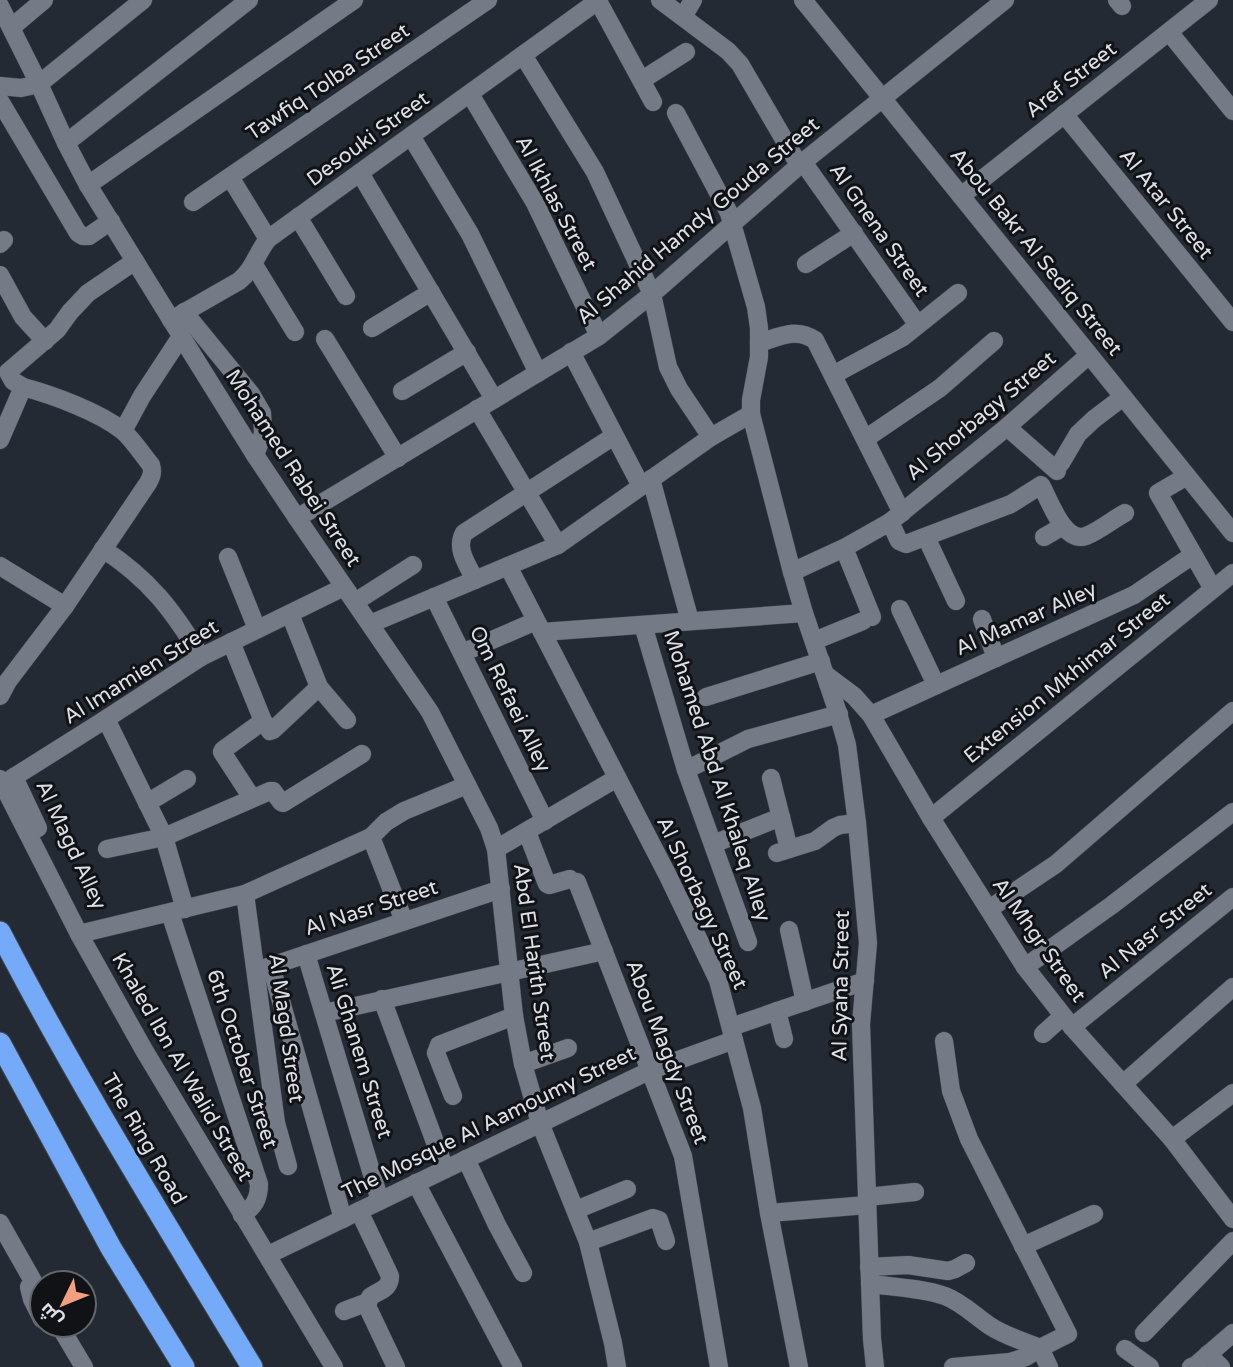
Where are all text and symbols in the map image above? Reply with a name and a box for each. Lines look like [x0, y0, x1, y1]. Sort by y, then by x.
street label: Tawfiq Tolba Street [242, 18, 414, 146]
street label: Aref Street [1020, 37, 1122, 123]
street label: Desouki Street [302, 86, 434, 192]
street label: Al Shahid Hamdy Gouda Street [572, 112, 824, 330]
street label: Al Ikhlas Street [510, 131, 602, 275]
street label: Abou Bakr Al Sediq Street [945, 143, 1127, 361]
street label: Al Atar Street [1114, 144, 1218, 264]
street label: Al Gnena Street [824, 159, 934, 301]
street label: Al Shorbagy Street [901, 346, 1061, 486]
street label: Mohamed Rabei Street [220, 365, 366, 571]
street label: Al Mamar Alley [952, 577, 1100, 661]
street label: Extension Mkhimar Street [959, 587, 1175, 769]
street label: Al Imamien Street [59, 614, 223, 730]
street label: Om Refaei Alley [464, 622, 556, 776]
street label: Mohamed Abd Al Khaleq Alley [658, 627, 776, 925]
street label: Al Magd Alley [30, 777, 112, 913]
street label: Al Shorbagy Street [651, 813, 753, 993]
street label: Abd El Harith Street [508, 862, 560, 1062]
street label: Al Mhgr Street [987, 873, 1091, 1007]
street label: Al Nasr Street [301, 875, 441, 941]
street label: Al Nasr Street [1093, 878, 1217, 984]
street label: Al Syana Street [827, 910, 855, 1062]
street label: Khaled Ibn Al Walid Street [106, 948, 258, 1186]
street label: Al Magd Street [263, 952, 309, 1104]
street label: Abou Magdy Street [620, 956, 714, 1148]
street label: Ali Ghanem Street [321, 961, 397, 1141]
street label: 6th October Street [201, 966, 283, 1152]
street label: The Mosque Al Aamoumy Street [338, 1041, 640, 1205]
street label: The Ring Road [96, 1069, 192, 1209]
north arrow [28, 1269, 98, 1339]
text: ش [35, 1298, 68, 1331]

